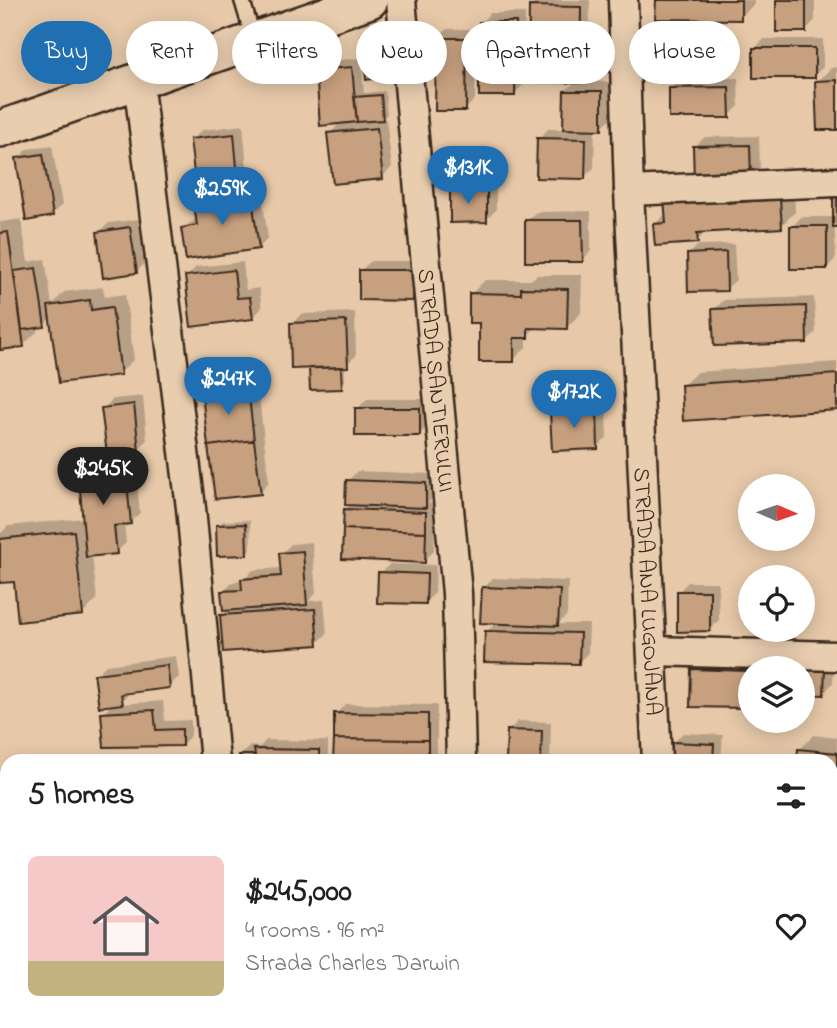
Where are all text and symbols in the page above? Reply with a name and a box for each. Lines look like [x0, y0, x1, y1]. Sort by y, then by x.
chip: Buy [21, 21, 112, 84]
chip: Rent [126, 21, 218, 84]
chip: Filters [232, 21, 342, 84]
chip: New [356, 21, 447, 84]
chip: Apartment [461, 21, 615, 84]
chip: House [629, 21, 740, 84]
pin: $131K [419, 146, 517, 206]
text: $131K [443, 152, 493, 185]
pin: $259K [173, 168, 271, 227]
text: $259K [194, 173, 250, 206]
street label: STRADA ȘANTIERULUI [407, 267, 461, 494]
pin: $247K [179, 358, 277, 417]
text: $247K [200, 363, 256, 396]
pin: $172K [525, 370, 623, 430]
text: $172K [547, 376, 601, 409]
pin: $245K [54, 448, 152, 507]
text: $245K [73, 453, 133, 486]
street label: STRADA ANA LUGOJANA [624, 467, 669, 716]
north arrow [738, 474, 816, 551]
map controls [738, 474, 815, 733]
button: locate [738, 565, 815, 642]
button: layers [738, 656, 815, 733]
text: 5 homes [28, 774, 135, 818]
icon: filters [772, 777, 810, 815]
text: $245,000 [245, 871, 352, 915]
icon: home [84, 884, 168, 968]
icon: heart [772, 907, 810, 945]
text: 4 rooms · 96 m² [245, 915, 385, 948]
text: Strada Charles Darwin [245, 948, 460, 981]

